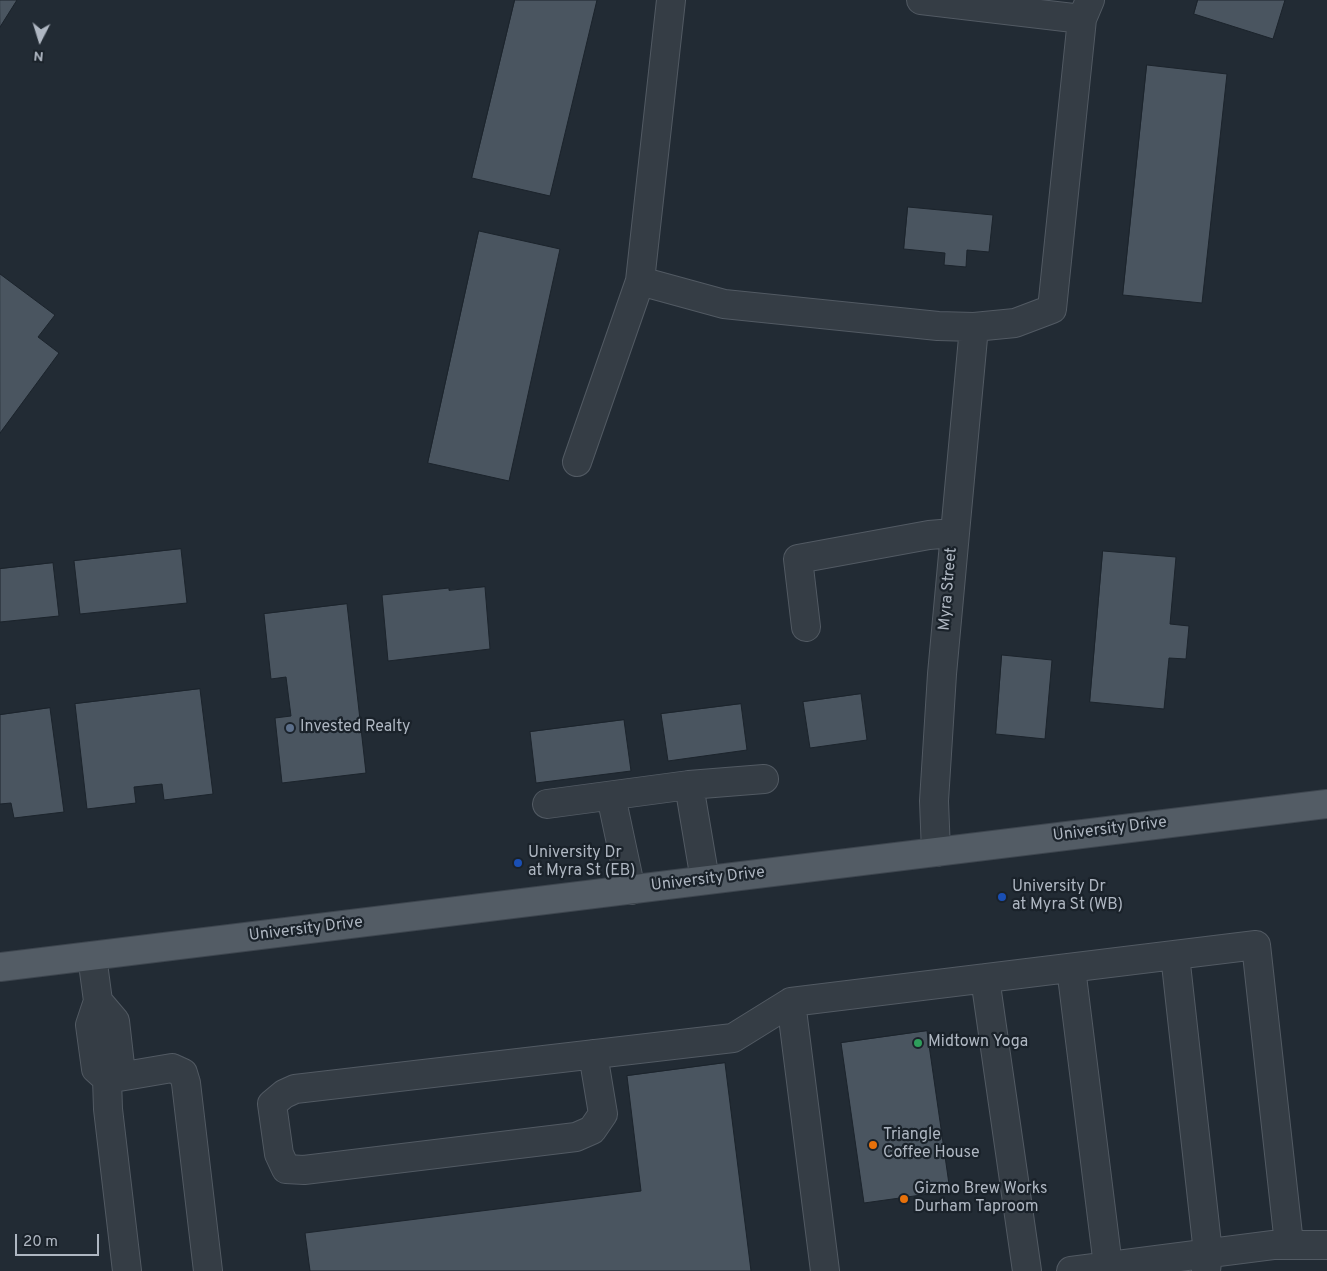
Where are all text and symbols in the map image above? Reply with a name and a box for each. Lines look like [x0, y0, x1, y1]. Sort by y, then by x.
north arrow [15, 15, 65, 65]
text: N [33, 47, 44, 64]
street label: Myra Street [936, 547, 962, 631]
place label: Invested Realty [300, 718, 411, 738]
marker: Invested Realty [284, 722, 296, 734]
street label: University Drive [1052, 813, 1168, 847]
place label: University Dr at Myra St (EB) [528, 844, 636, 882]
marker: University Dr at Myra St (EB) [512, 857, 524, 869]
street label: University Drive [650, 863, 766, 897]
place label: University Dr at Myra St (WB) [1012, 878, 1123, 916]
marker: University Dr at Myra St (WB) [996, 891, 1008, 903]
street label: University Drive [248, 913, 364, 947]
place label: Midtown Yoga [928, 1033, 1028, 1053]
marker: Midtown Yoga [912, 1037, 924, 1049]
place label: Triangle Coffee House [883, 1126, 980, 1164]
marker: Triangle Coffee House [867, 1139, 879, 1151]
place label: Gizmo Brew Works Durham Taproom [914, 1180, 1047, 1218]
marker: Gizmo Brew Works Durham Taproom [898, 1193, 910, 1205]
scale bar [18, 1224, 101, 1256]
text: 20 m [23, 1233, 58, 1252]

